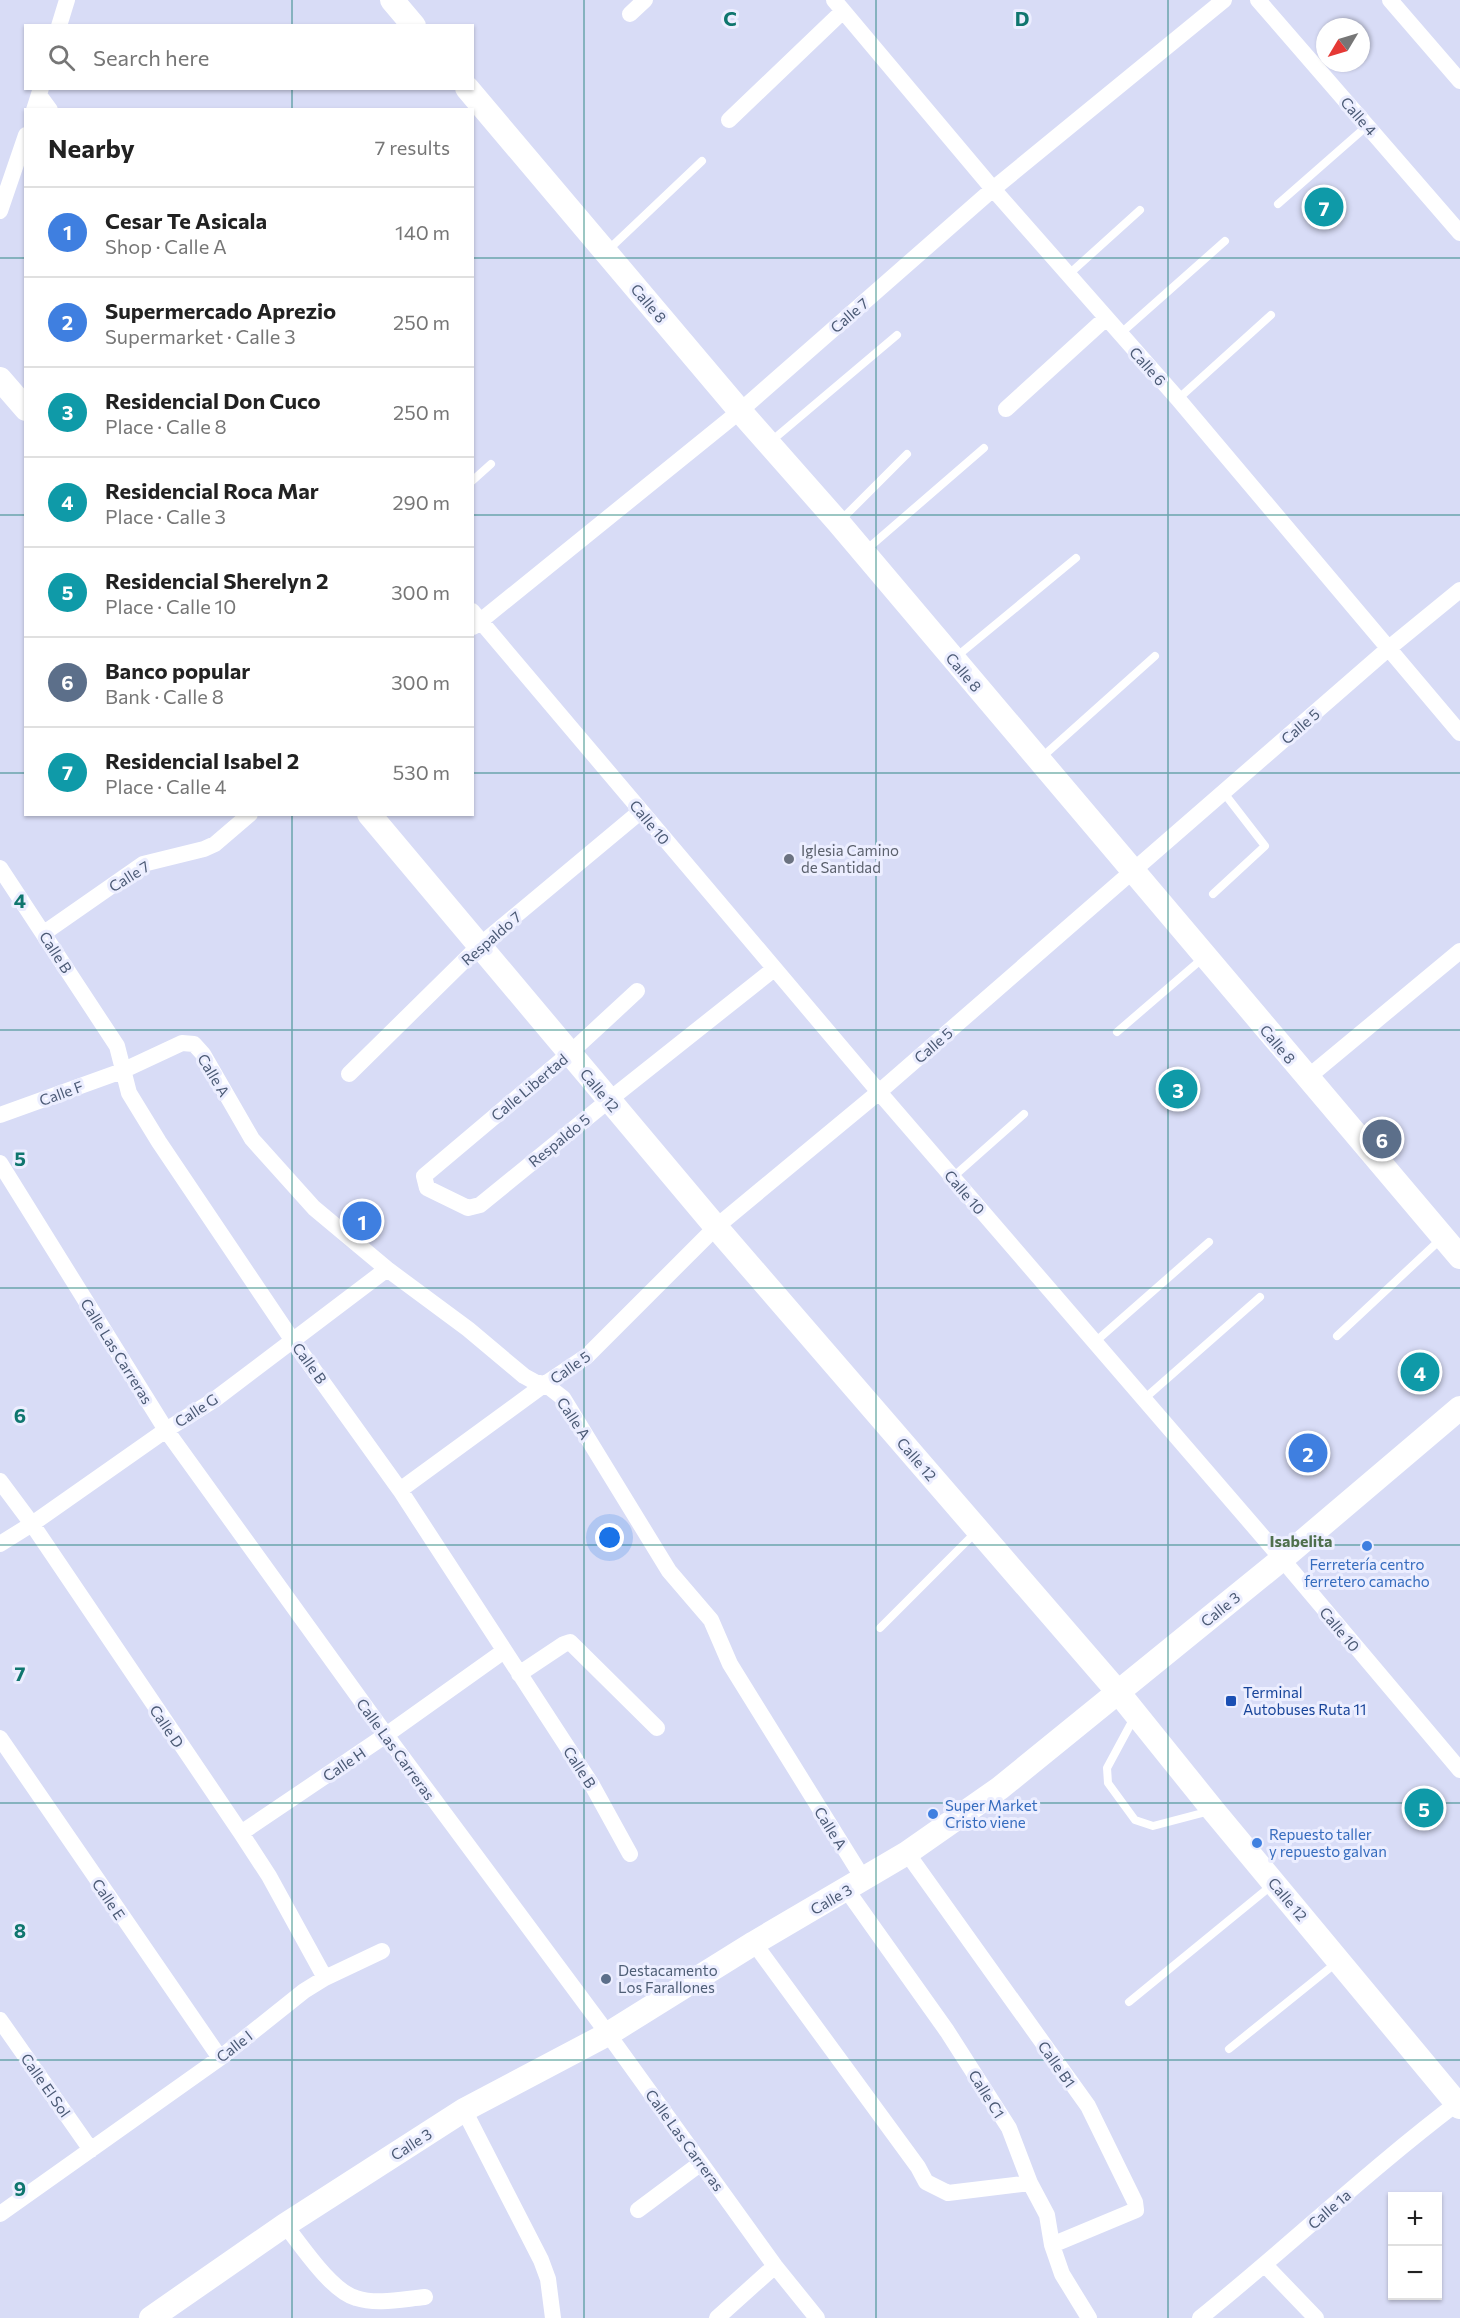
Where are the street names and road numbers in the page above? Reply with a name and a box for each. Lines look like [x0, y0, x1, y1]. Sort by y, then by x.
street label: Calle 4 [1337, 93, 1381, 139]
street label: Calle 8 [627, 280, 671, 326]
street label: Calle 7 [826, 294, 872, 336]
street label: Calle 6 [1126, 343, 1170, 389]
street label: Calle 8 [942, 649, 986, 695]
street label: Calle 5 [1277, 704, 1323, 748]
street label: Calle 10 [626, 796, 674, 848]
street label: Calle 7 [105, 857, 153, 895]
street label: Respaldo 7 [457, 907, 525, 969]
street label: Calle B [36, 928, 76, 977]
street label: Calle 8 [1256, 1021, 1300, 1067]
street label: Calle 5 [910, 1023, 956, 1067]
street label: Calle A [194, 1050, 234, 1100]
street label: Calle Libertad [487, 1050, 571, 1124]
street label: Calle 12 [577, 1065, 623, 1115]
street label: Calle F [37, 1077, 85, 1109]
street label: Respaldo 5 [525, 1110, 593, 1170]
street label: Calle 10 [941, 1166, 989, 1218]
street label: Calle Las Carreras [77, 1295, 157, 1407]
street label: Calle B [289, 1339, 331, 1387]
street label: Calle 5 [546, 1347, 594, 1387]
street label: Calle G [171, 1390, 221, 1430]
street label: Calle A [553, 1394, 595, 1442]
street label: Calle 12 [893, 1434, 941, 1484]
street label: Calle 3 [1197, 1588, 1243, 1630]
street label: Calle 10 [1316, 1603, 1364, 1655]
street label: Calle Las Carreras [353, 1695, 439, 1803]
street label: Calle D [146, 1701, 188, 1751]
street label: Calle H [319, 1743, 369, 1785]
street label: Calle B [560, 1743, 600, 1792]
street label: Calle A [811, 1803, 851, 1853]
street label: Calle 12 [1265, 1874, 1311, 1924]
street label: Calle E [89, 1875, 129, 1923]
street label: Calle 3 [807, 1880, 855, 1918]
street label: Calle I [212, 2026, 256, 2066]
street label: Calle B1 [1035, 2037, 1079, 2091]
street label: Calle El Sol [17, 2050, 75, 2120]
street label: Calle C1 [965, 2067, 1009, 2121]
street label: Calle Las Carreras [642, 2086, 728, 2194]
street label: Calle 3 [387, 2124, 435, 2164]
street label: Calle 1a [1304, 2186, 1354, 2232]

